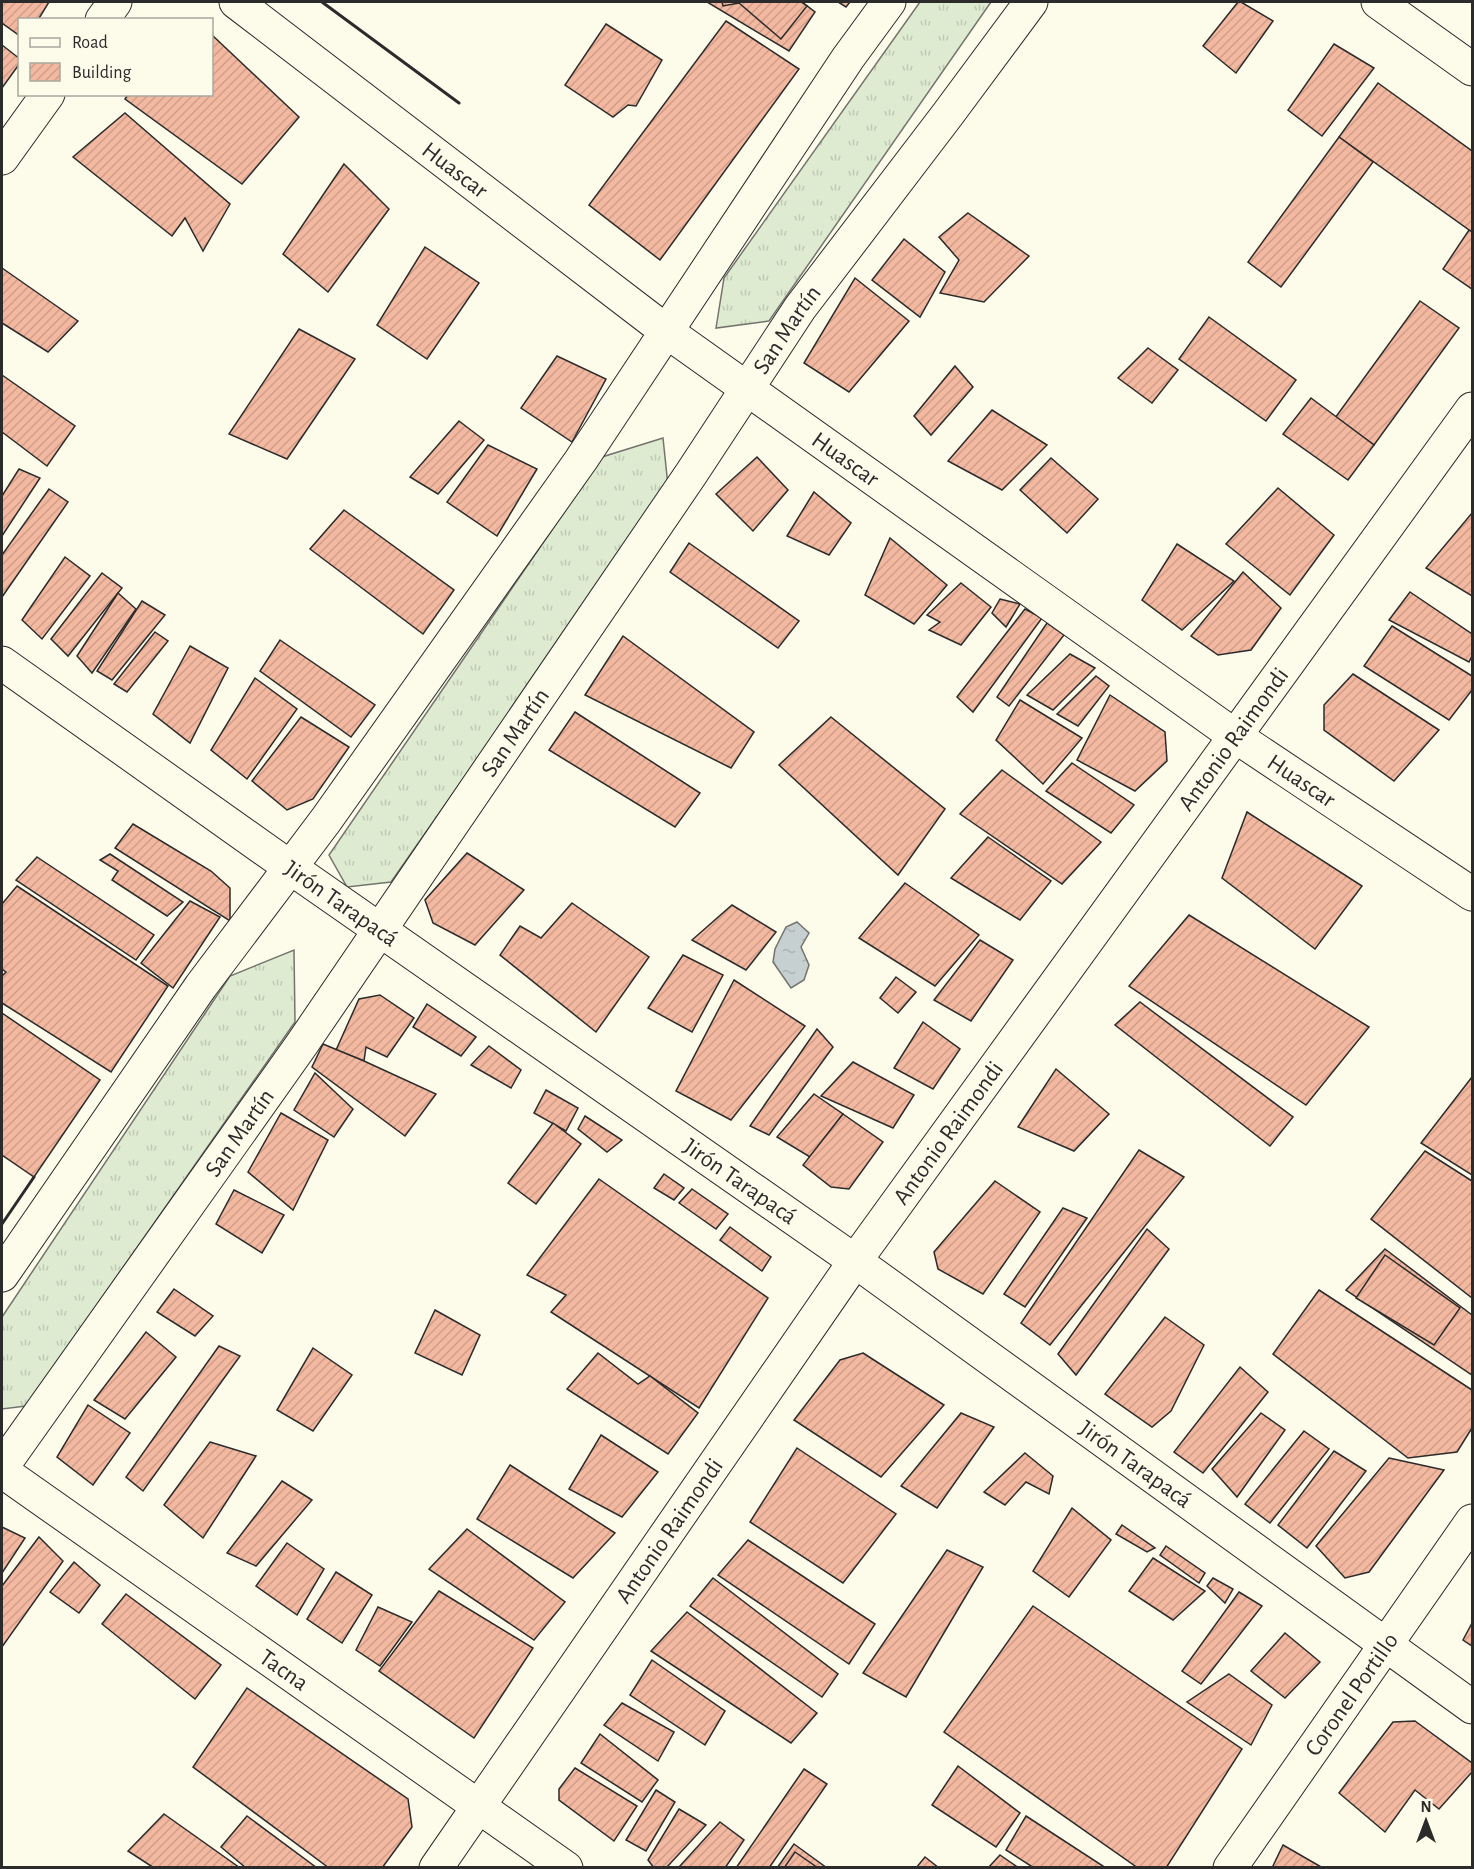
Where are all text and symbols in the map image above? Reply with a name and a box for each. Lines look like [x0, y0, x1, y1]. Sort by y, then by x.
legend [18, 18, 213, 96]
text: Road [72, 34, 108, 52]
text: Building [72, 64, 132, 82]
street label: Huascar [417, 138, 492, 203]
street label: San Martín [749, 281, 826, 379]
street label: Huascar [807, 428, 883, 492]
street label: Antonio Raimondi [1174, 664, 1293, 816]
street label: San Martín [477, 684, 554, 781]
street label: Huascar [1263, 750, 1340, 813]
street label: Jirón Tarapacá [280, 857, 402, 952]
street label: Antonio Raimondi [889, 1057, 1008, 1209]
street label: San Martín [201, 1085, 279, 1181]
street label: Jirón Tarapacá [679, 1134, 801, 1229]
street label: Jirón Tarapacá [1075, 1416, 1196, 1513]
street label: Antonio Raimondi [612, 1454, 728, 1608]
street label: Coronel Portillo [1301, 1629, 1403, 1761]
street label: Tacna [255, 1645, 312, 1696]
north arrow [1396, 1791, 1456, 1851]
text: N [1420, 1799, 1432, 1815]

